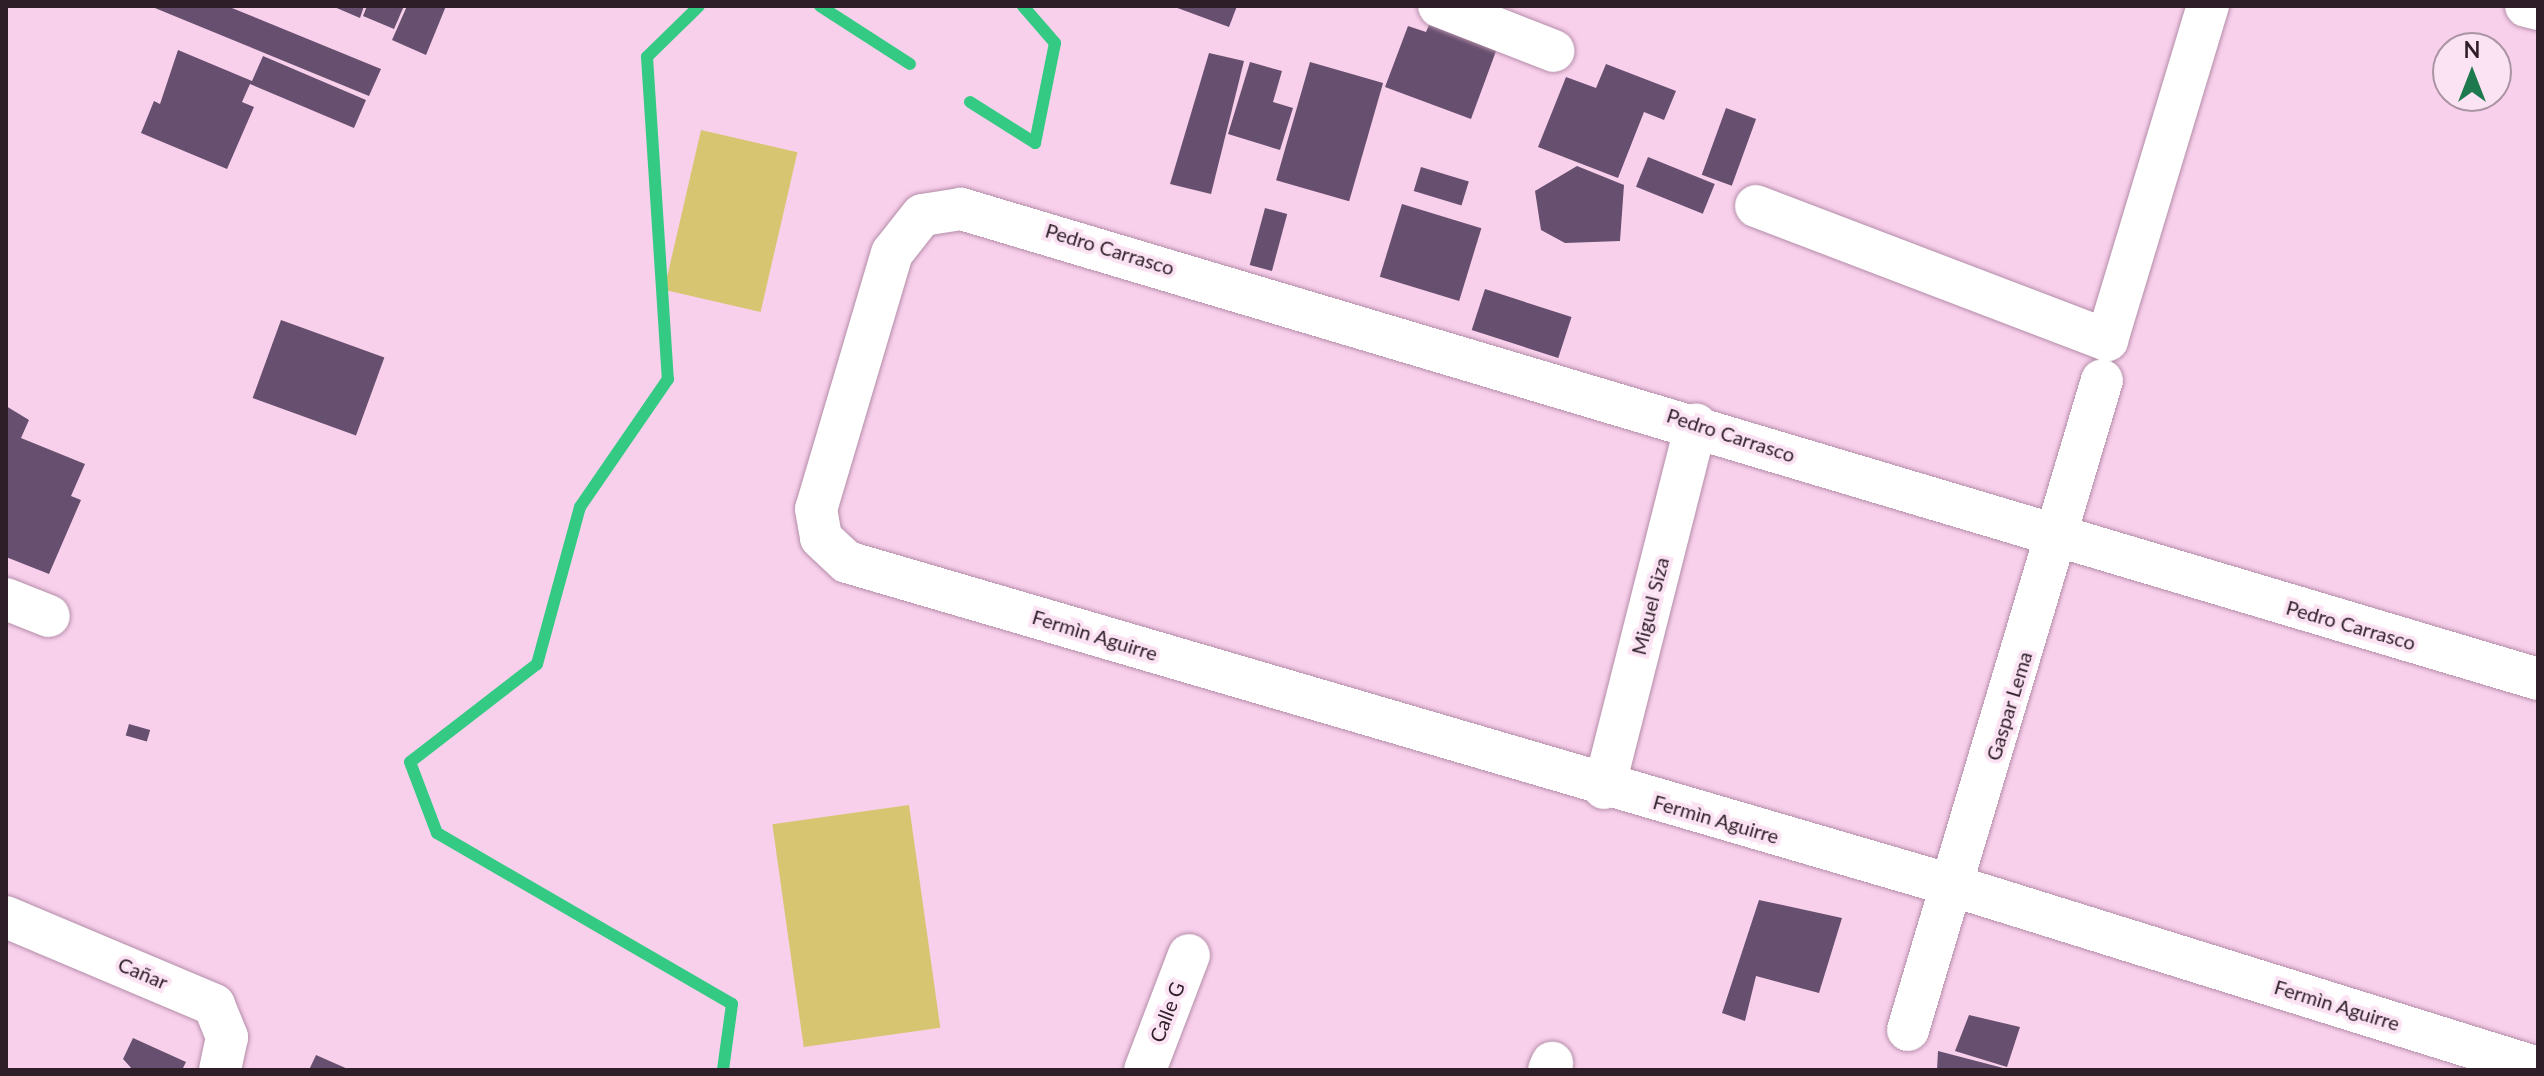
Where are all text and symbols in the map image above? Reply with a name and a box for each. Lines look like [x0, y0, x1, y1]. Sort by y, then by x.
north arrow [2432, 32, 2512, 112]
text: N [2464, 36, 2480, 63]
street label: Pedro Carrasco [1043, 218, 1177, 280]
street label: Pedro Carrasco [1664, 403, 1798, 467]
street label: Miguel Siza [1626, 555, 1674, 657]
street label: Pedro Carrasco [2283, 595, 2419, 655]
street label: Fermìn Aguirre [1029, 604, 1161, 666]
street label: Gaspar Lema [1981, 648, 2037, 764]
street label: Fermìn Aguirre [1650, 789, 1782, 849]
street label: Cañar [115, 952, 171, 994]
street label: Fermìn Aguirre [2271, 974, 2403, 1036]
street label: Calle G [1145, 978, 1189, 1046]

